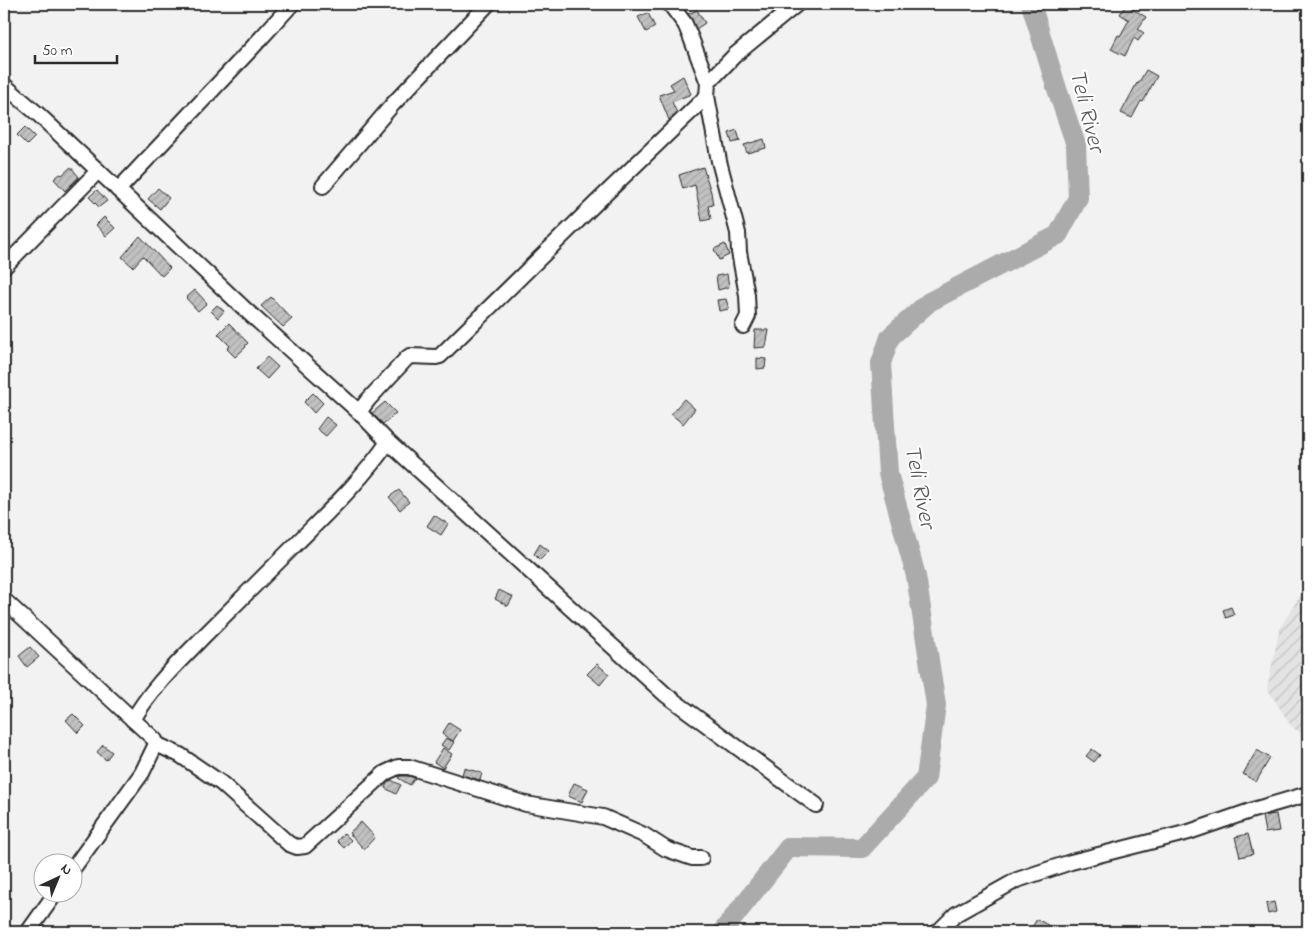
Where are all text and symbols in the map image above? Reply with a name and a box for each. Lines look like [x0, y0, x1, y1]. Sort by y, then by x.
scale bar [35, 32, 118, 64]
text: 50 m [42, 40, 73, 62]
water label: Teli River [1058, 65, 1113, 158]
water label: Teli River [893, 442, 944, 534]
north arrow [32, 854, 82, 904]
text: N [55, 859, 77, 881]

